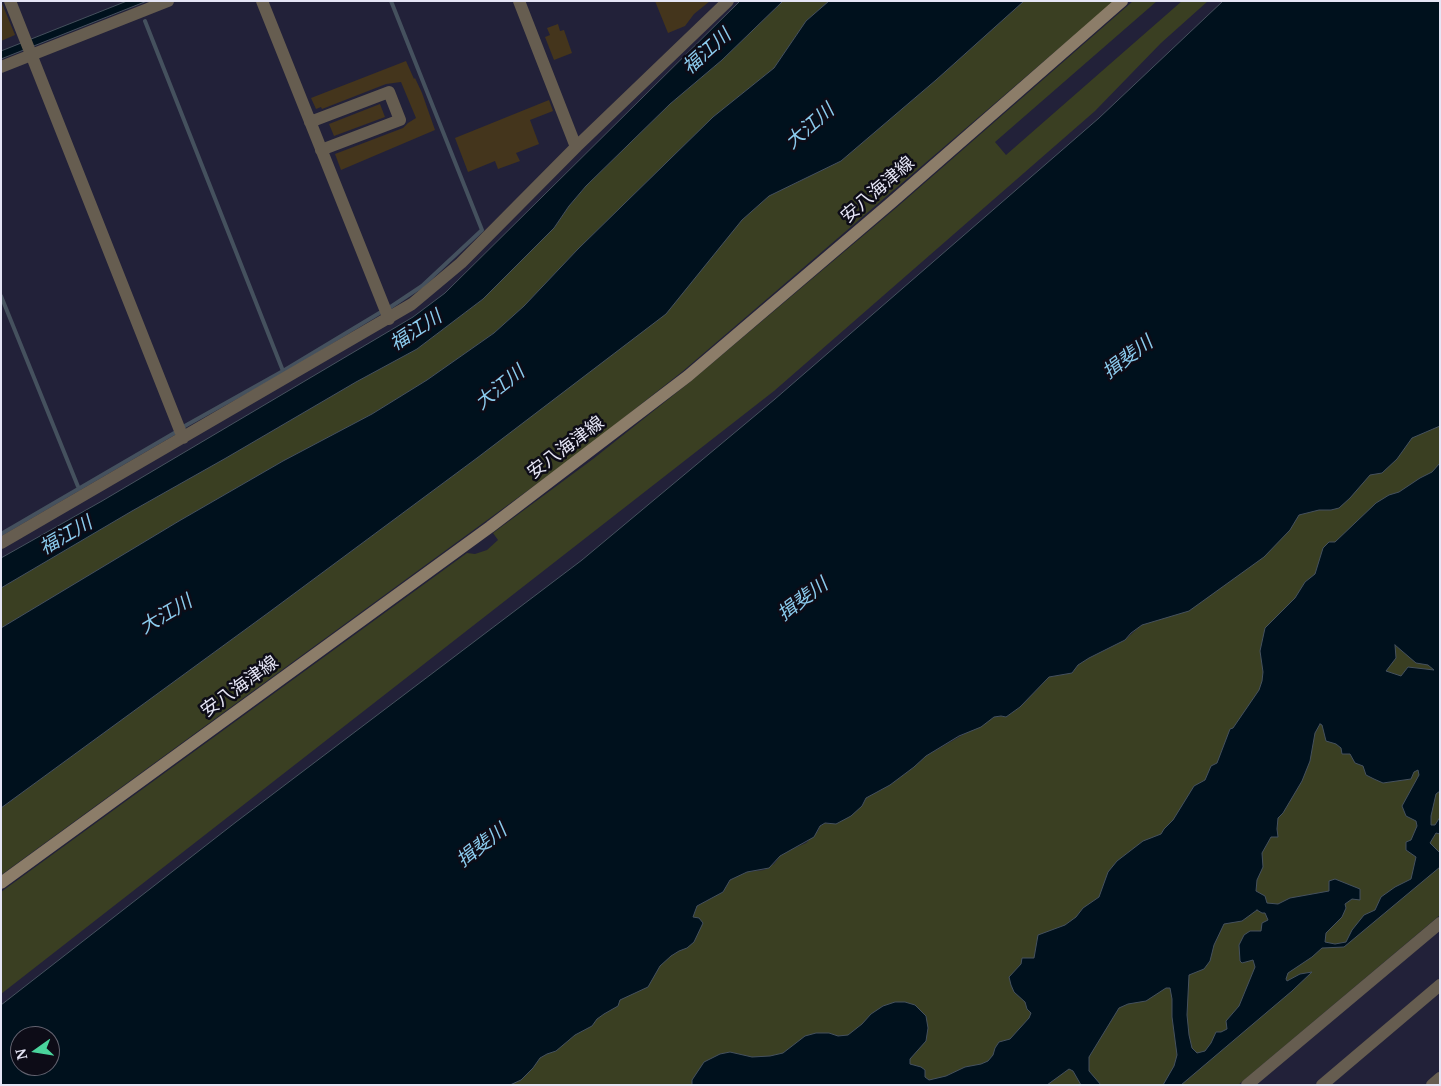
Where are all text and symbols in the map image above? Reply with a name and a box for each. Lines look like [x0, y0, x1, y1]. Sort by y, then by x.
water label: 福江川 [678, 24, 736, 80]
water label: 大江川 [781, 100, 839, 154]
street label: 安八海津線 [837, 152, 919, 228]
water label: 福江川 [386, 306, 446, 356]
water label: 揖斐川 [1098, 332, 1158, 384]
water label: 大江川 [471, 361, 529, 415]
street label: 安八海津線 [524, 412, 608, 484]
water label: 福江川 [36, 512, 96, 560]
water label: 揖斐川 [773, 574, 833, 626]
water label: 大江川 [136, 591, 196, 639]
street label: 安八海津線 [197, 652, 283, 722]
water label: 揖斐川 [453, 819, 511, 873]
north arrow [10, 1026, 60, 1076]
text: N [10, 1047, 31, 1062]

